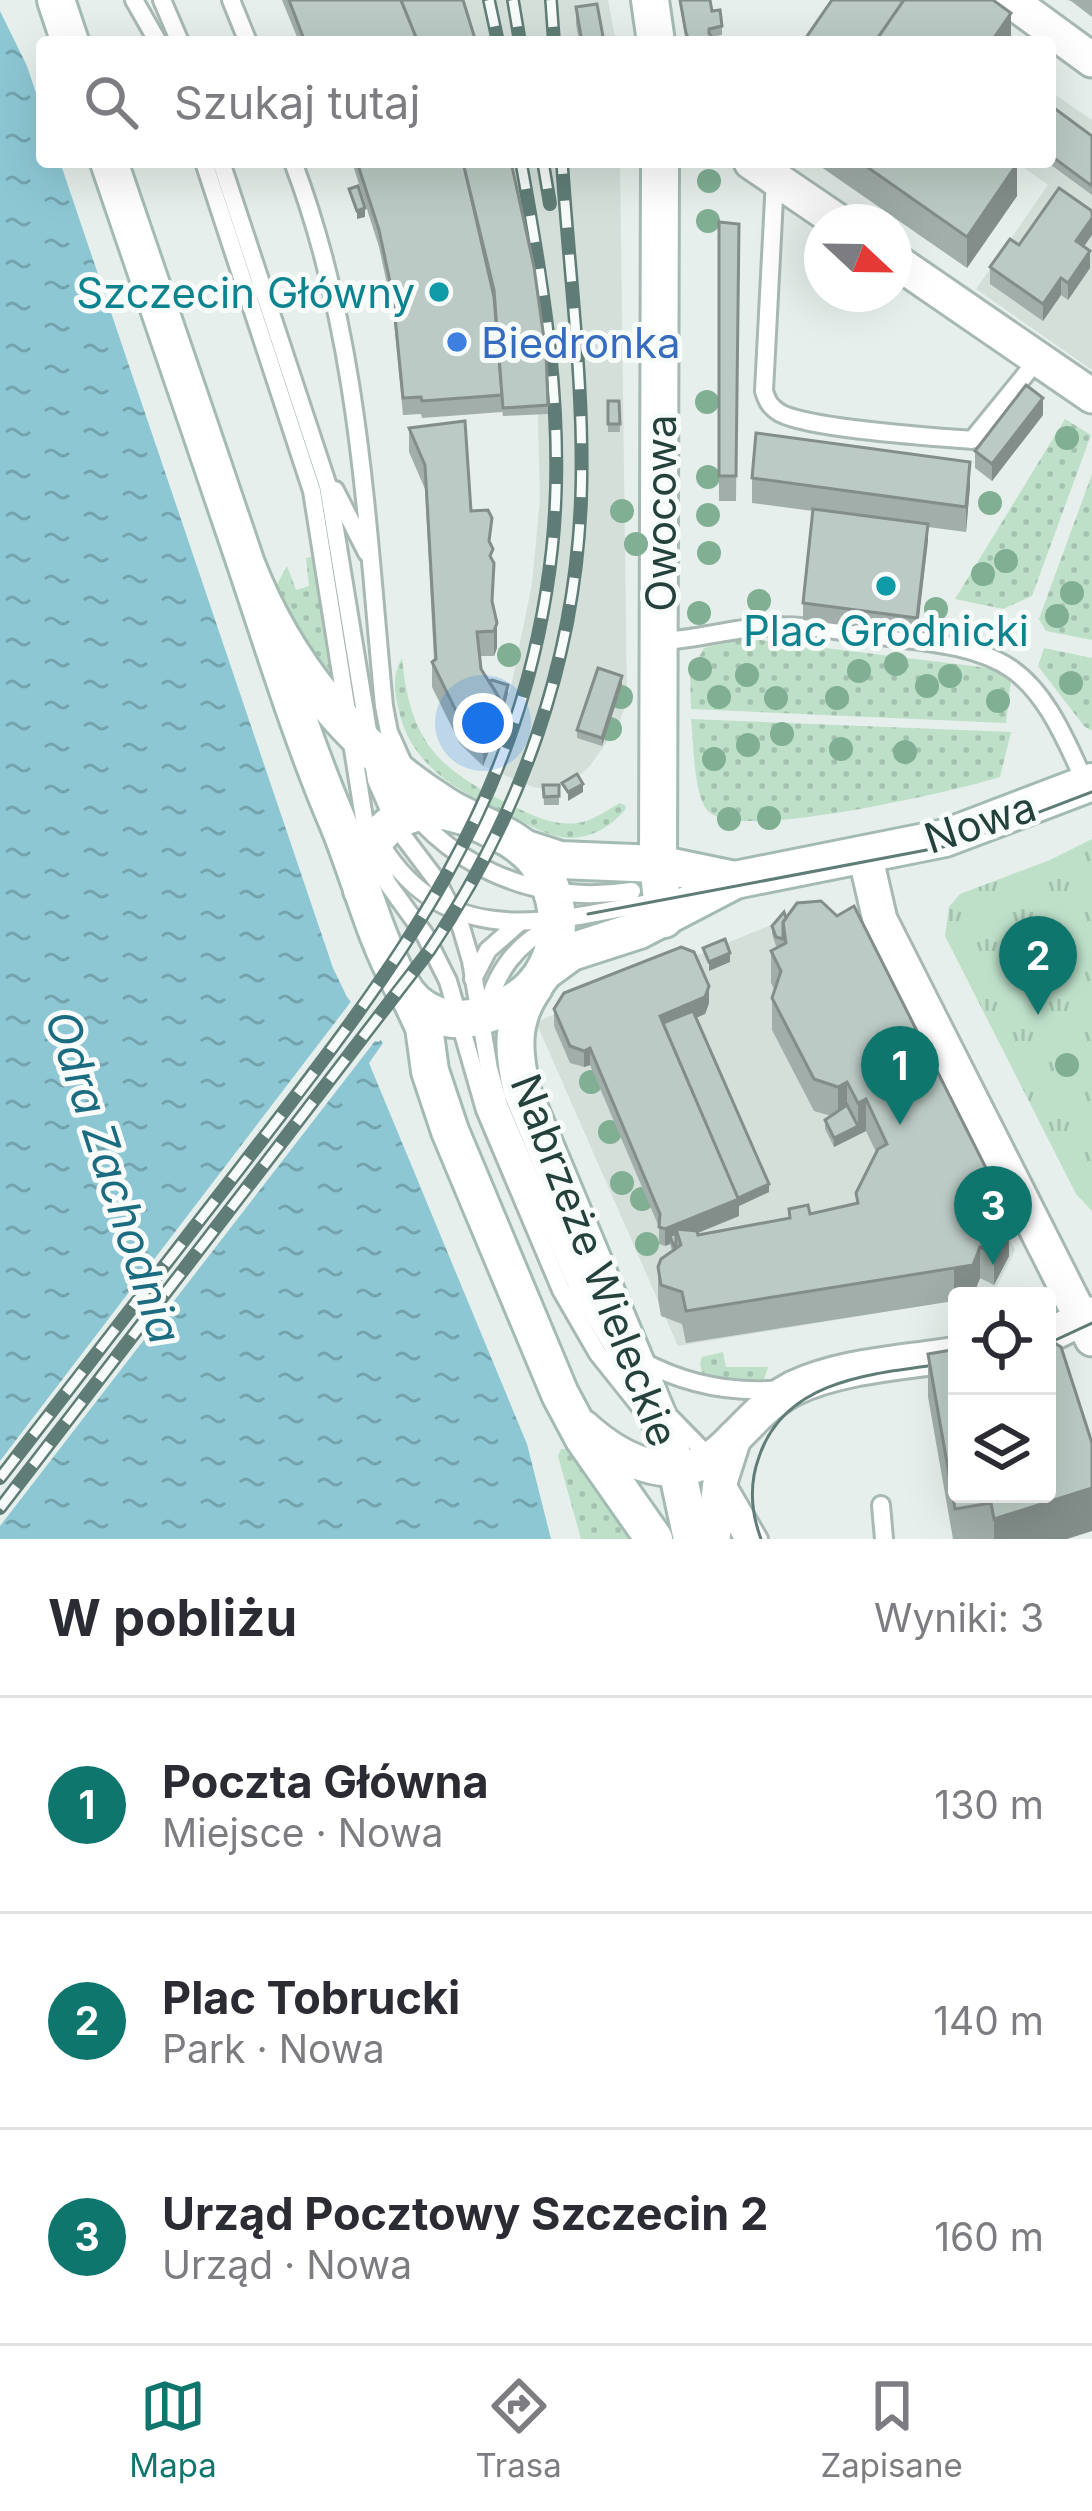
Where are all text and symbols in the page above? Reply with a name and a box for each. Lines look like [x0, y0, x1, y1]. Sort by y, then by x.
search box [36, 36, 1056, 168]
icon: search [78, 69, 144, 135]
text: Szukaj tutaj [174, 75, 420, 130]
north arrow [804, 204, 912, 312]
place label: Szczecin Główny [76, 267, 415, 318]
marker: Szczecin Główny [426, 279, 452, 305]
place label: Biedronka [481, 317, 681, 368]
marker: Biedronka [444, 329, 470, 355]
street label: Owocowa [635, 414, 686, 612]
marker: Plac Grodnicki [873, 573, 899, 599]
place label: Plac Grodnicki [743, 605, 1029, 656]
your location [453, 693, 513, 753]
street label: Nowa [918, 780, 1042, 864]
pin: 2 [999, 916, 1077, 1015]
water label: Odra Zachodnia [34, 1004, 194, 1350]
pin: 1 [861, 1026, 939, 1125]
street label: Nabrzeże Wieleckie [501, 1067, 689, 1453]
pin: 3 [954, 1166, 1032, 1265]
map controls [948, 1287, 1056, 1503]
button: locate [948, 1287, 1056, 1395]
button: layers [948, 1395, 1056, 1503]
text: W pobliżu [48, 1587, 297, 1648]
text: Wyniki: 3 [874, 1594, 1044, 1641]
text: Poczta Główna [162, 1754, 489, 1809]
text: 1 [79, 1781, 95, 1828]
text: 130 m [934, 1781, 1044, 1828]
text: Miejsce · Nowa [162, 1809, 444, 1856]
text: Plac Tobrucki [162, 1970, 460, 2025]
text: 2 [75, 1997, 99, 2044]
text: 140 m [933, 1997, 1044, 2044]
text: Park · Nowa [162, 2025, 385, 2072]
text: Urząd Pocztowy Szczecin 2 [162, 2186, 768, 2241]
text: 3 [74, 2213, 100, 2260]
text: 160 m [934, 2213, 1044, 2260]
text: Urząd · Nowa [162, 2241, 412, 2288]
tab: Mapa [129, 2373, 217, 2485]
tab: Trasa [475, 2373, 562, 2485]
tab: Zapisane [820, 2373, 963, 2485]

